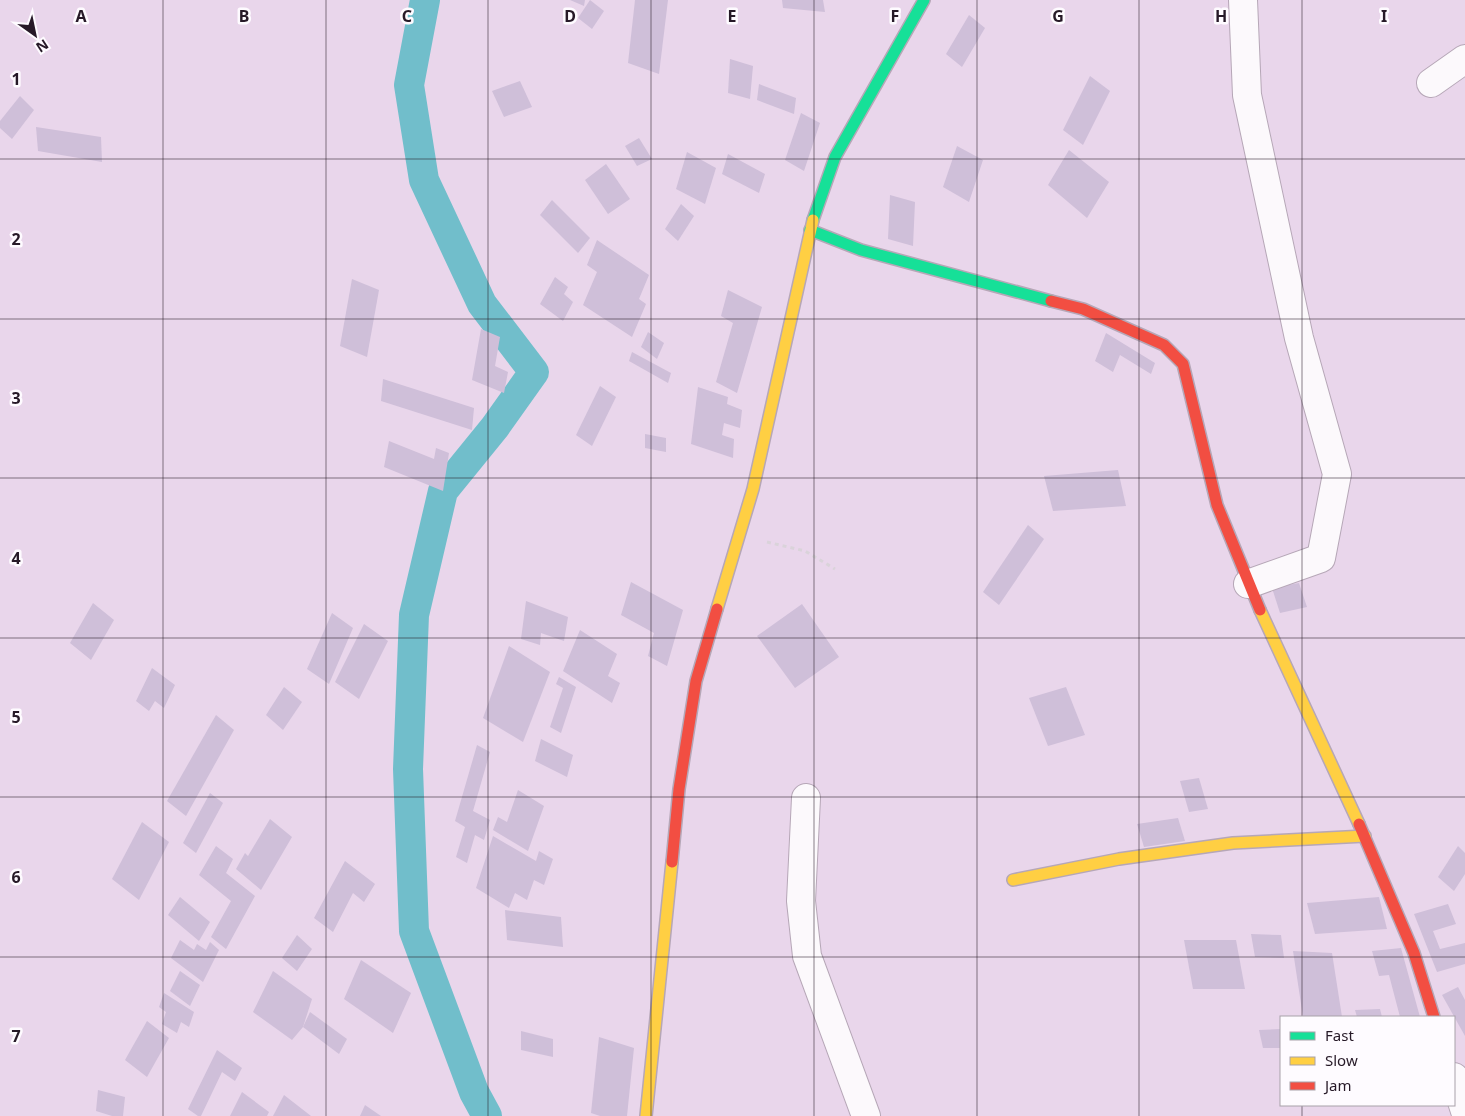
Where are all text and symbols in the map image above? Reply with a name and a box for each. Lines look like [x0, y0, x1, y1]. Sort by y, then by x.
text: A [75, 5, 87, 27]
text: B [239, 5, 249, 27]
text: C [402, 5, 412, 27]
text: D [564, 5, 576, 27]
text: E [728, 5, 737, 27]
text: F [891, 5, 899, 27]
text: G [1052, 5, 1064, 27]
text: H [1215, 5, 1227, 27]
text: I [1381, 5, 1387, 27]
north arrow [10, 10, 60, 60]
text: N [32, 35, 52, 57]
text: 1 [11, 68, 21, 90]
text: 2 [11, 228, 21, 250]
text: 3 [11, 387, 21, 409]
text: 4 [11, 547, 21, 569]
text: 5 [11, 706, 21, 728]
text: 6 [11, 866, 21, 888]
legend [1280, 1016, 1455, 1106]
text: 7 [11, 1025, 21, 1047]
text: Fast [1325, 1025, 1354, 1045]
text: Slow [1325, 1050, 1358, 1070]
text: Jam [1323, 1075, 1352, 1095]

